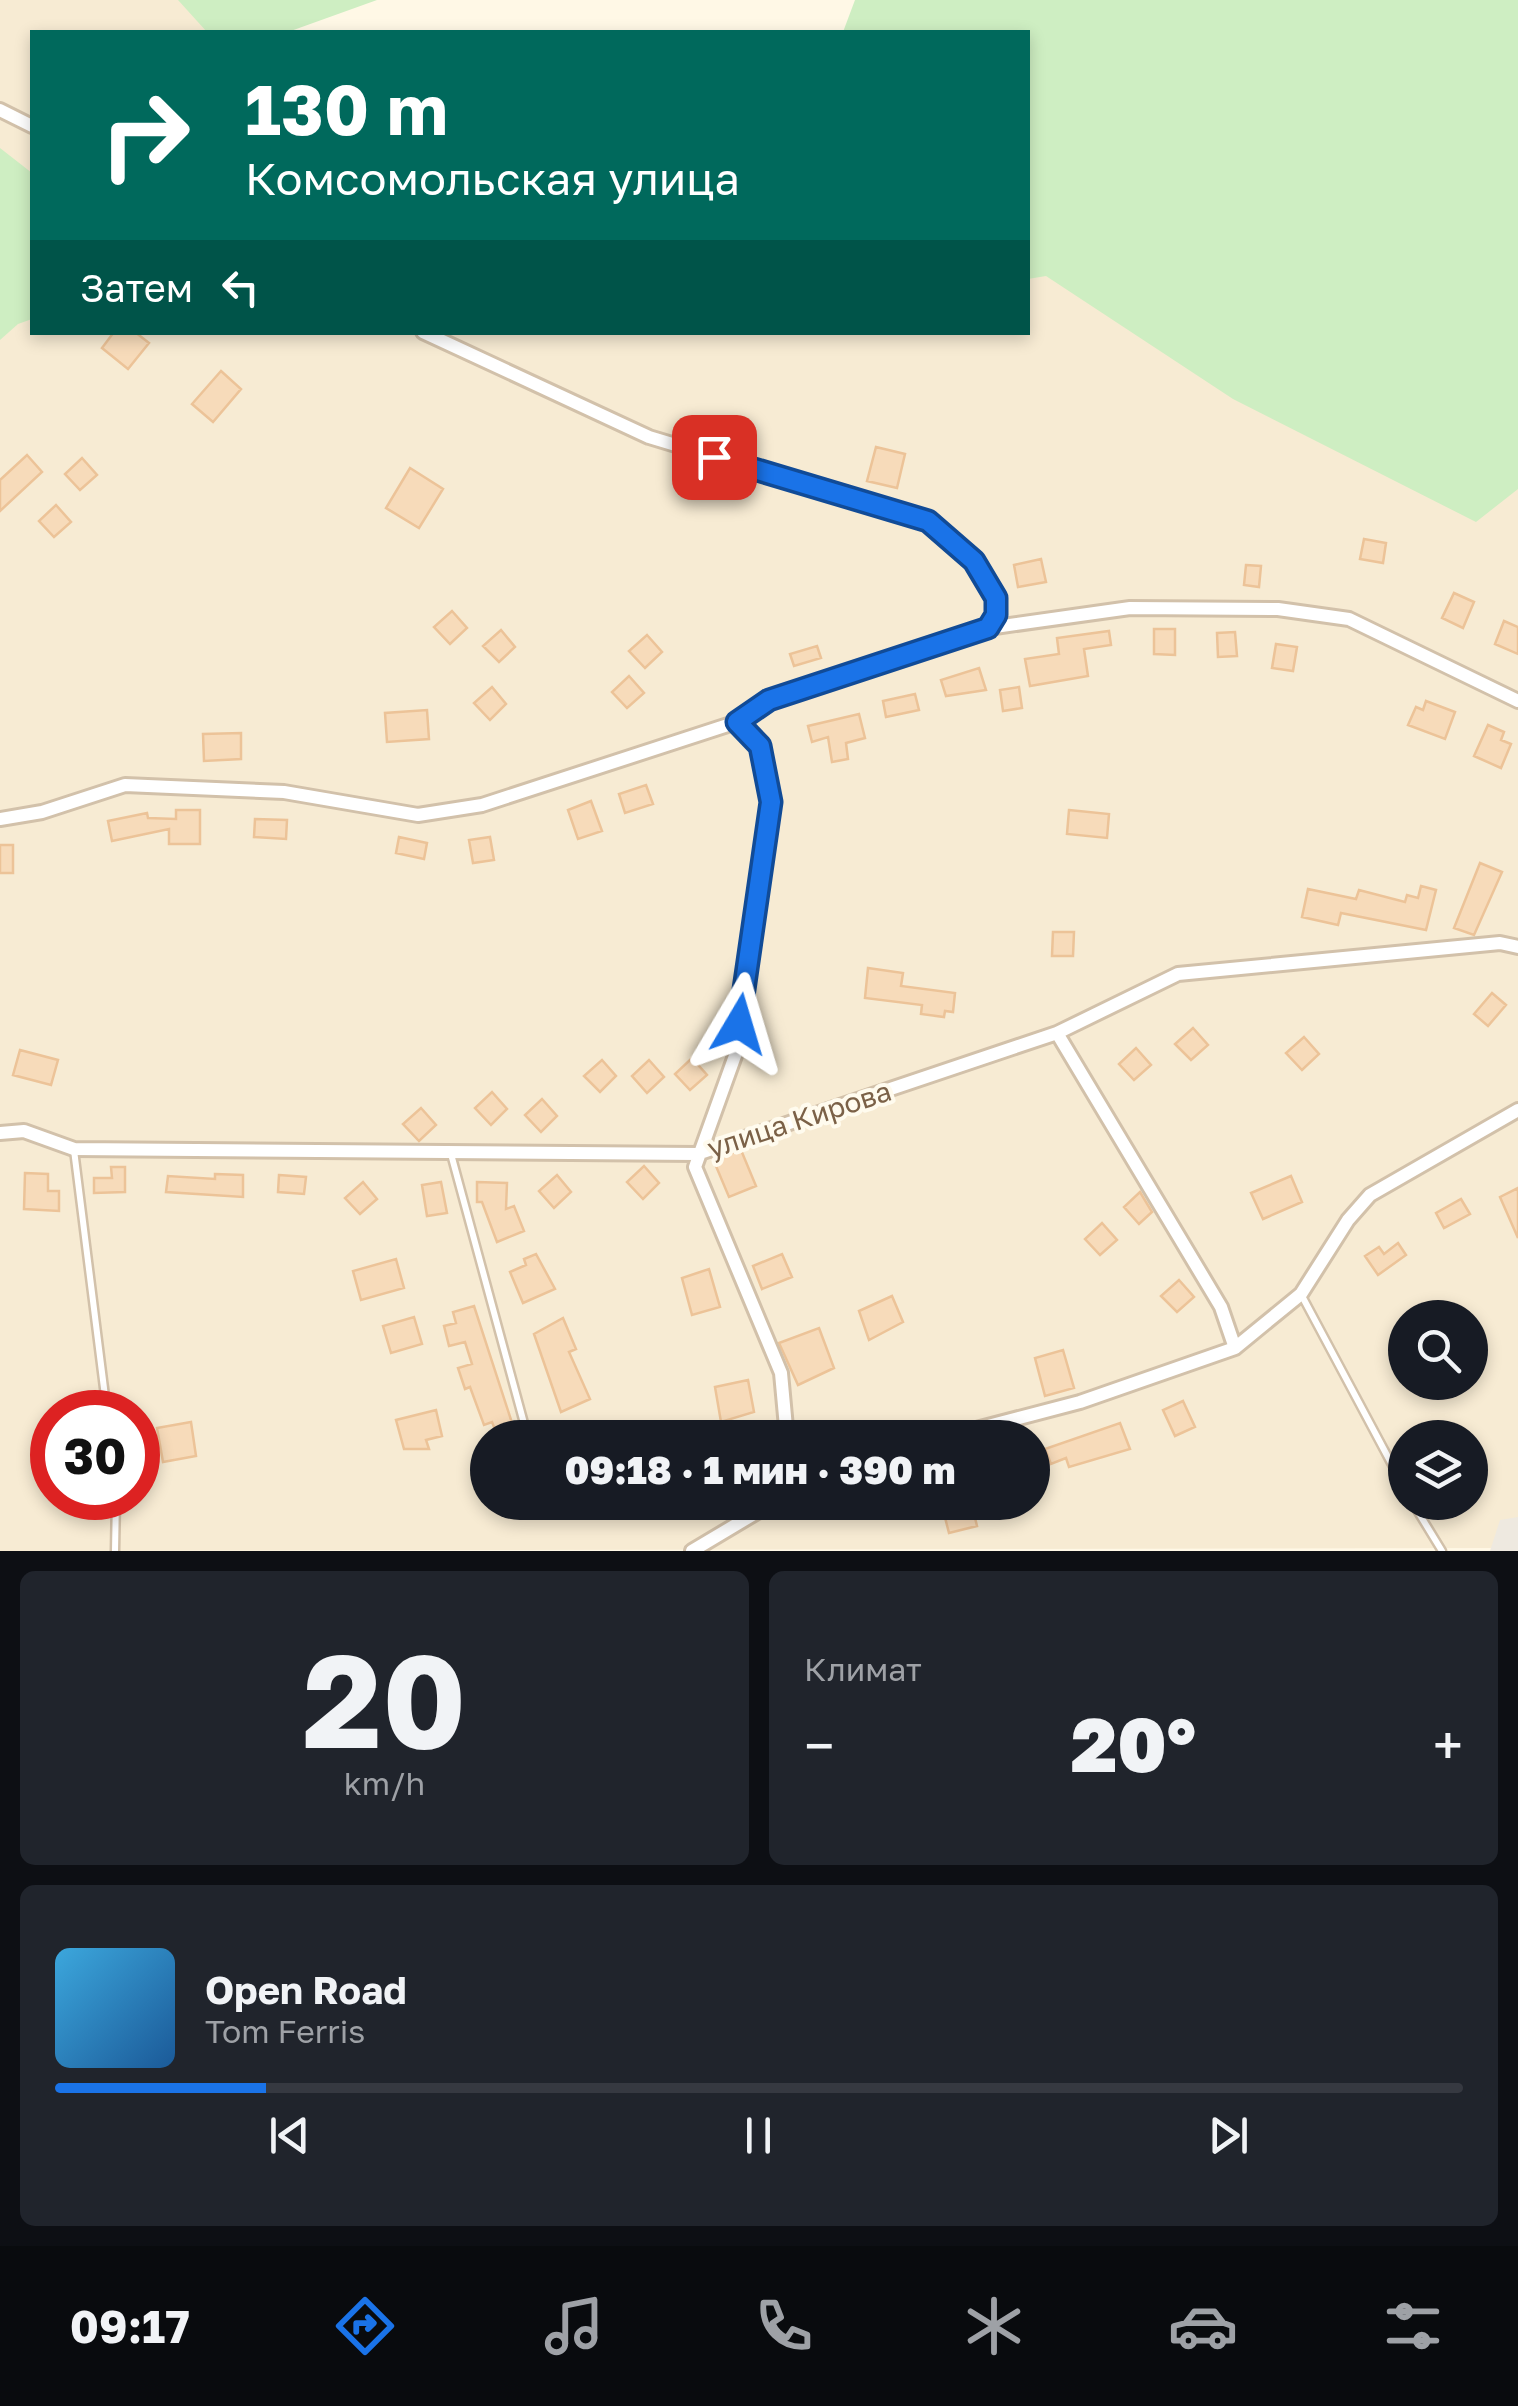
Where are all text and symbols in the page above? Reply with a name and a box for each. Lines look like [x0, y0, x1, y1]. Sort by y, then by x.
text: 130 m [245, 66, 448, 150]
icon: right [80, 70, 210, 200]
text: Комсомольская улица [245, 151, 740, 205]
icon: left [213, 260, 268, 315]
text: Затем [80, 265, 193, 310]
pin [672, 415, 757, 500]
icon: arrive [687, 430, 742, 485]
position arrow [687, 972, 791, 1076]
street label: улица Кирова [703, 1074, 895, 1164]
map controls [1388, 1300, 1488, 1520]
button: search [1388, 1300, 1488, 1400]
speed limit sign: 30 [30, 1390, 160, 1520]
button: layers [1388, 1420, 1488, 1520]
text: 09:18 · 1 мин · 390 m [564, 1447, 956, 1492]
text: 20 [303, 1621, 466, 1777]
text: Климат [804, 1650, 922, 1688]
text: 20° [1071, 1698, 1196, 1789]
text: − [804, 1712, 834, 1778]
text: + [1433, 1712, 1463, 1778]
text: km/h [344, 1764, 425, 1802]
text: Open Road [205, 1967, 407, 2012]
text: Tom Ferris [205, 2012, 365, 2050]
icon: previous [262, 2108, 317, 2163]
icon: pause [731, 2108, 786, 2163]
icon: next [1201, 2108, 1256, 2163]
icon: directions [330, 2291, 400, 2361]
icon: music [539, 2291, 609, 2361]
icon: phone [749, 2291, 819, 2361]
icon: climate [959, 2291, 1029, 2361]
icon: car [1168, 2291, 1238, 2361]
icon: filters [1378, 2291, 1448, 2361]
text: 09:17 [70, 2299, 190, 2353]

